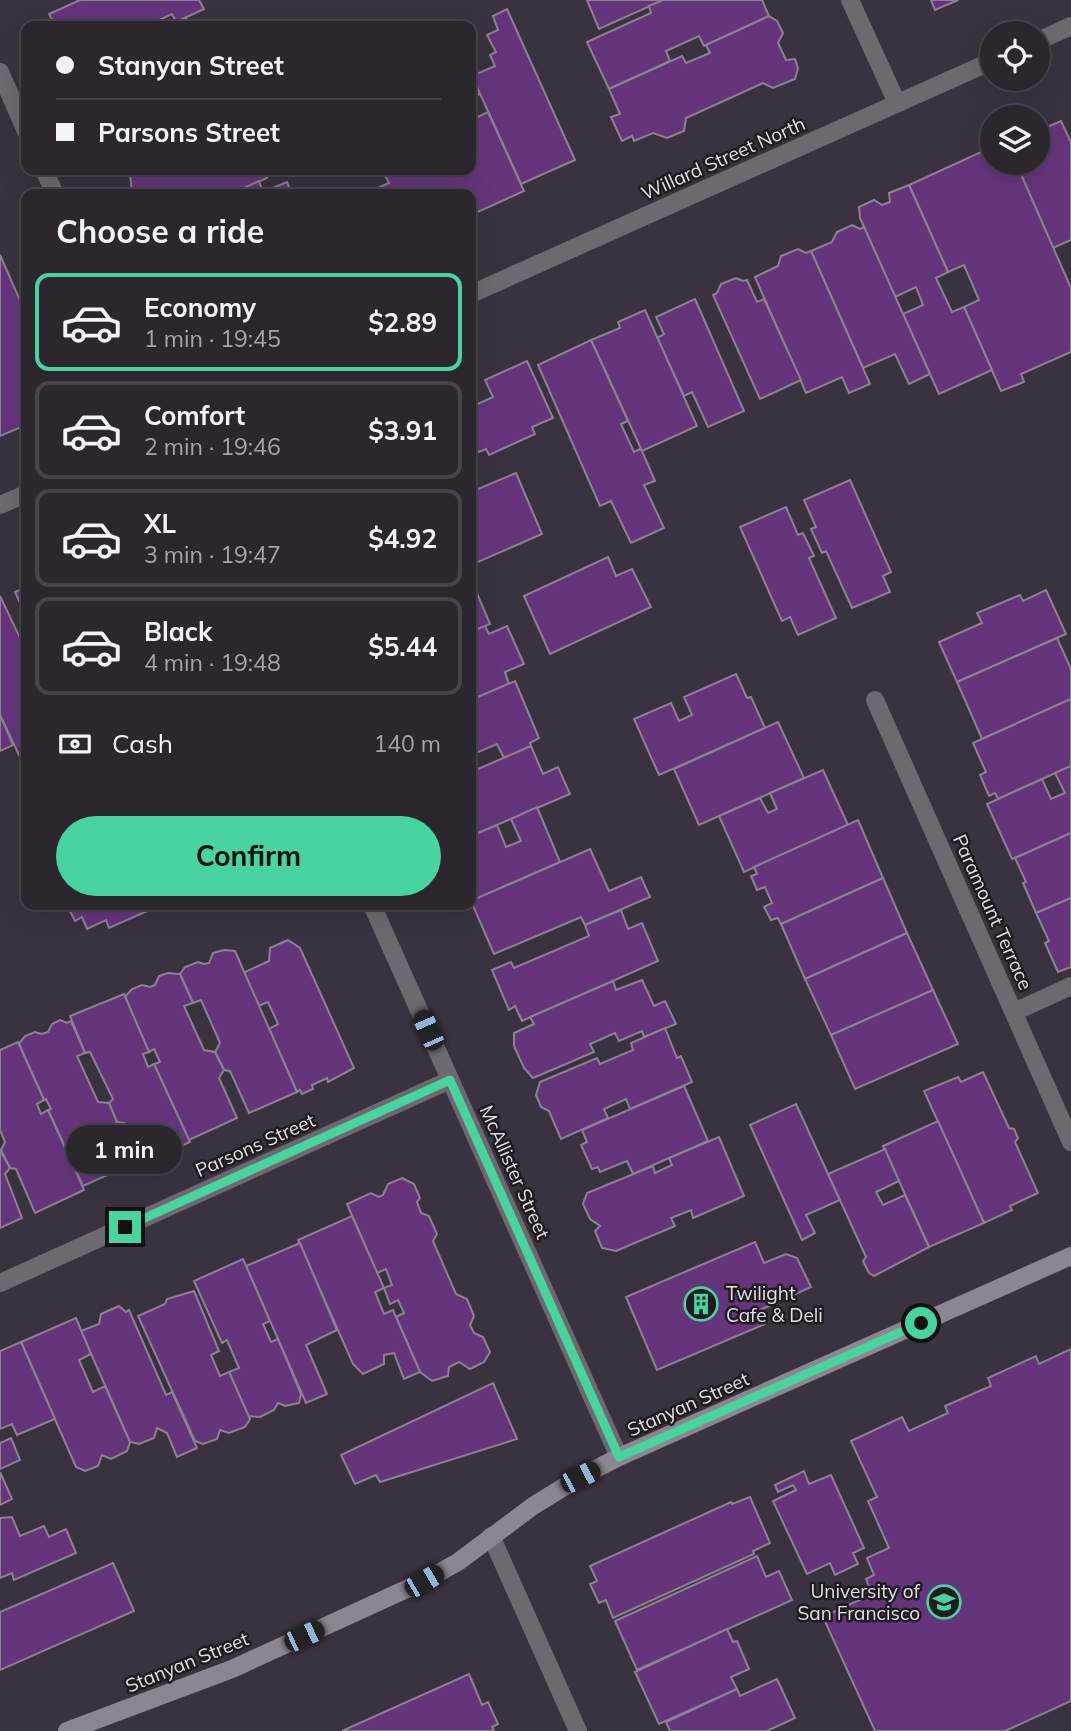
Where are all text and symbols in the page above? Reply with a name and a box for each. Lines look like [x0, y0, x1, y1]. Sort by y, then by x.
map controls [980, 21, 1050, 175]
button: locate [980, 21, 1050, 91]
text: Stanyan Street [98, 49, 284, 82]
button: layers [980, 105, 1050, 175]
street label: Willard Street North [637, 111, 809, 205]
text: Parsons Street [98, 116, 280, 149]
text: Choose a ride [56, 211, 264, 251]
icon: car [60, 291, 123, 354]
text: Economy [144, 291, 256, 324]
text: $2.89 [368, 306, 437, 339]
text: 1 min · 19:45 [144, 324, 281, 353]
icon: car [60, 399, 123, 462]
text: Comfort [144, 399, 245, 432]
text: $3.91 [368, 414, 437, 447]
text: 2 min · 19:46 [144, 432, 281, 461]
icon: car [60, 507, 123, 570]
text: XL [144, 507, 176, 540]
text: $4.92 [368, 522, 437, 555]
text: 3 min · 19:47 [144, 540, 281, 569]
icon: car [60, 615, 123, 678]
text: Black [144, 615, 212, 648]
text: $5.44 [368, 630, 437, 663]
text: 4 min · 19:48 [144, 648, 281, 677]
icon: cash [56, 725, 94, 763]
text: Cash [112, 727, 173, 760]
text: 140 m [373, 729, 441, 758]
button: Confirm [56, 816, 441, 896]
street label: Paramount Terrace [948, 830, 1038, 994]
car [410, 1007, 447, 1053]
street label: McAllister Street [475, 1101, 555, 1243]
street label: Parsons Street [191, 1108, 319, 1182]
callout: 1 min [67, 1126, 183, 1174]
text: 1 min [94, 1135, 154, 1164]
route end [109, 1211, 141, 1243]
place label: Twilight Cafe & Deli [726, 1281, 823, 1327]
building icon: Twilight Cafe & Deli [682, 1285, 720, 1323]
route start [905, 1307, 937, 1339]
street label: Stanyan Street [623, 1366, 753, 1442]
car [557, 1458, 604, 1496]
car [401, 1561, 448, 1601]
place label: University of San Francisco [797, 1579, 921, 1625]
school or university icon: University of San Francisco [925, 1583, 963, 1621]
car [281, 1618, 328, 1654]
street label: Stanyan Street [122, 1626, 252, 1698]

